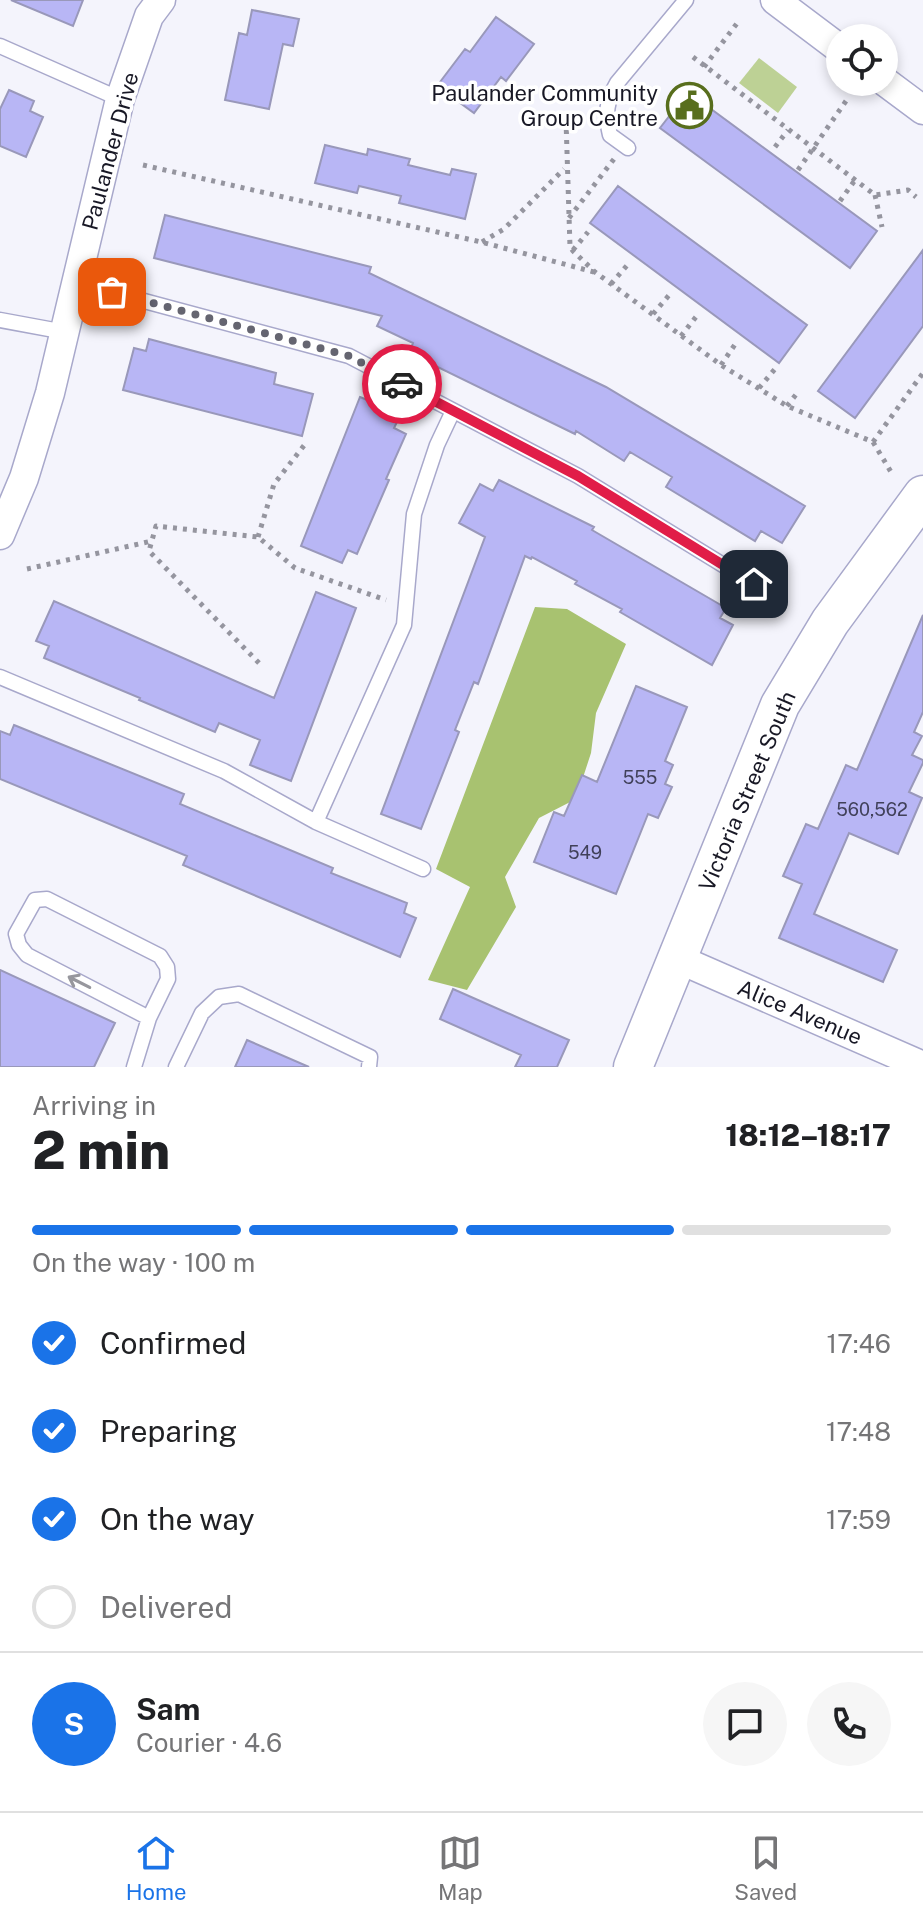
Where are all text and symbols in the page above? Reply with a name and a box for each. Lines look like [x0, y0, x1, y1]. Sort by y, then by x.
map controls [826, 24, 898, 96]
button: locate [826, 24, 898, 96]
street label: Paulander Drive [76, 69, 144, 233]
place label: Paulander Community Group Centre [431, 80, 658, 131]
public building icon: Paulander Community Group Centre [665, 82, 713, 130]
pin [78, 258, 146, 326]
icon: bag [90, 270, 134, 314]
courier [362, 344, 442, 424]
icon: car [380, 362, 424, 406]
pin [720, 550, 788, 618]
icon: home [732, 562, 776, 606]
street label: Victoria Street South [693, 687, 801, 895]
house number: 555 [623, 767, 657, 788]
house number: 560,562 [836, 799, 908, 820]
house number: 549 [568, 842, 602, 863]
one-way arrow [68, 974, 92, 989]
street label: Alice Avenue [734, 974, 866, 1050]
text: Arriving in [32, 1090, 156, 1121]
text: 18:12–18:17 [725, 1117, 891, 1153]
text: 2 min [32, 1120, 170, 1181]
text: On the way · 100 m [32, 1247, 255, 1278]
icon: check [32, 1321, 76, 1365]
text: Confirmed [100, 1325, 246, 1361]
text: 17:46 [827, 1328, 891, 1359]
icon: check [32, 1409, 76, 1453]
text: Preparing [100, 1413, 237, 1449]
text: 17:48 [826, 1416, 891, 1447]
icon: check [32, 1497, 76, 1541]
text: On the way [100, 1501, 254, 1537]
text: 17:59 [826, 1504, 891, 1535]
text: Delivered [100, 1589, 232, 1625]
button: chat [703, 1682, 787, 1766]
button: phone [807, 1682, 891, 1766]
text: Sam [136, 1691, 200, 1727]
text: S [64, 1706, 84, 1742]
text: Courier · 4.6 [136, 1727, 282, 1758]
tab: Home [126, 1831, 186, 1905]
tab: Map [438, 1831, 483, 1905]
tab: Saved [734, 1831, 797, 1905]

